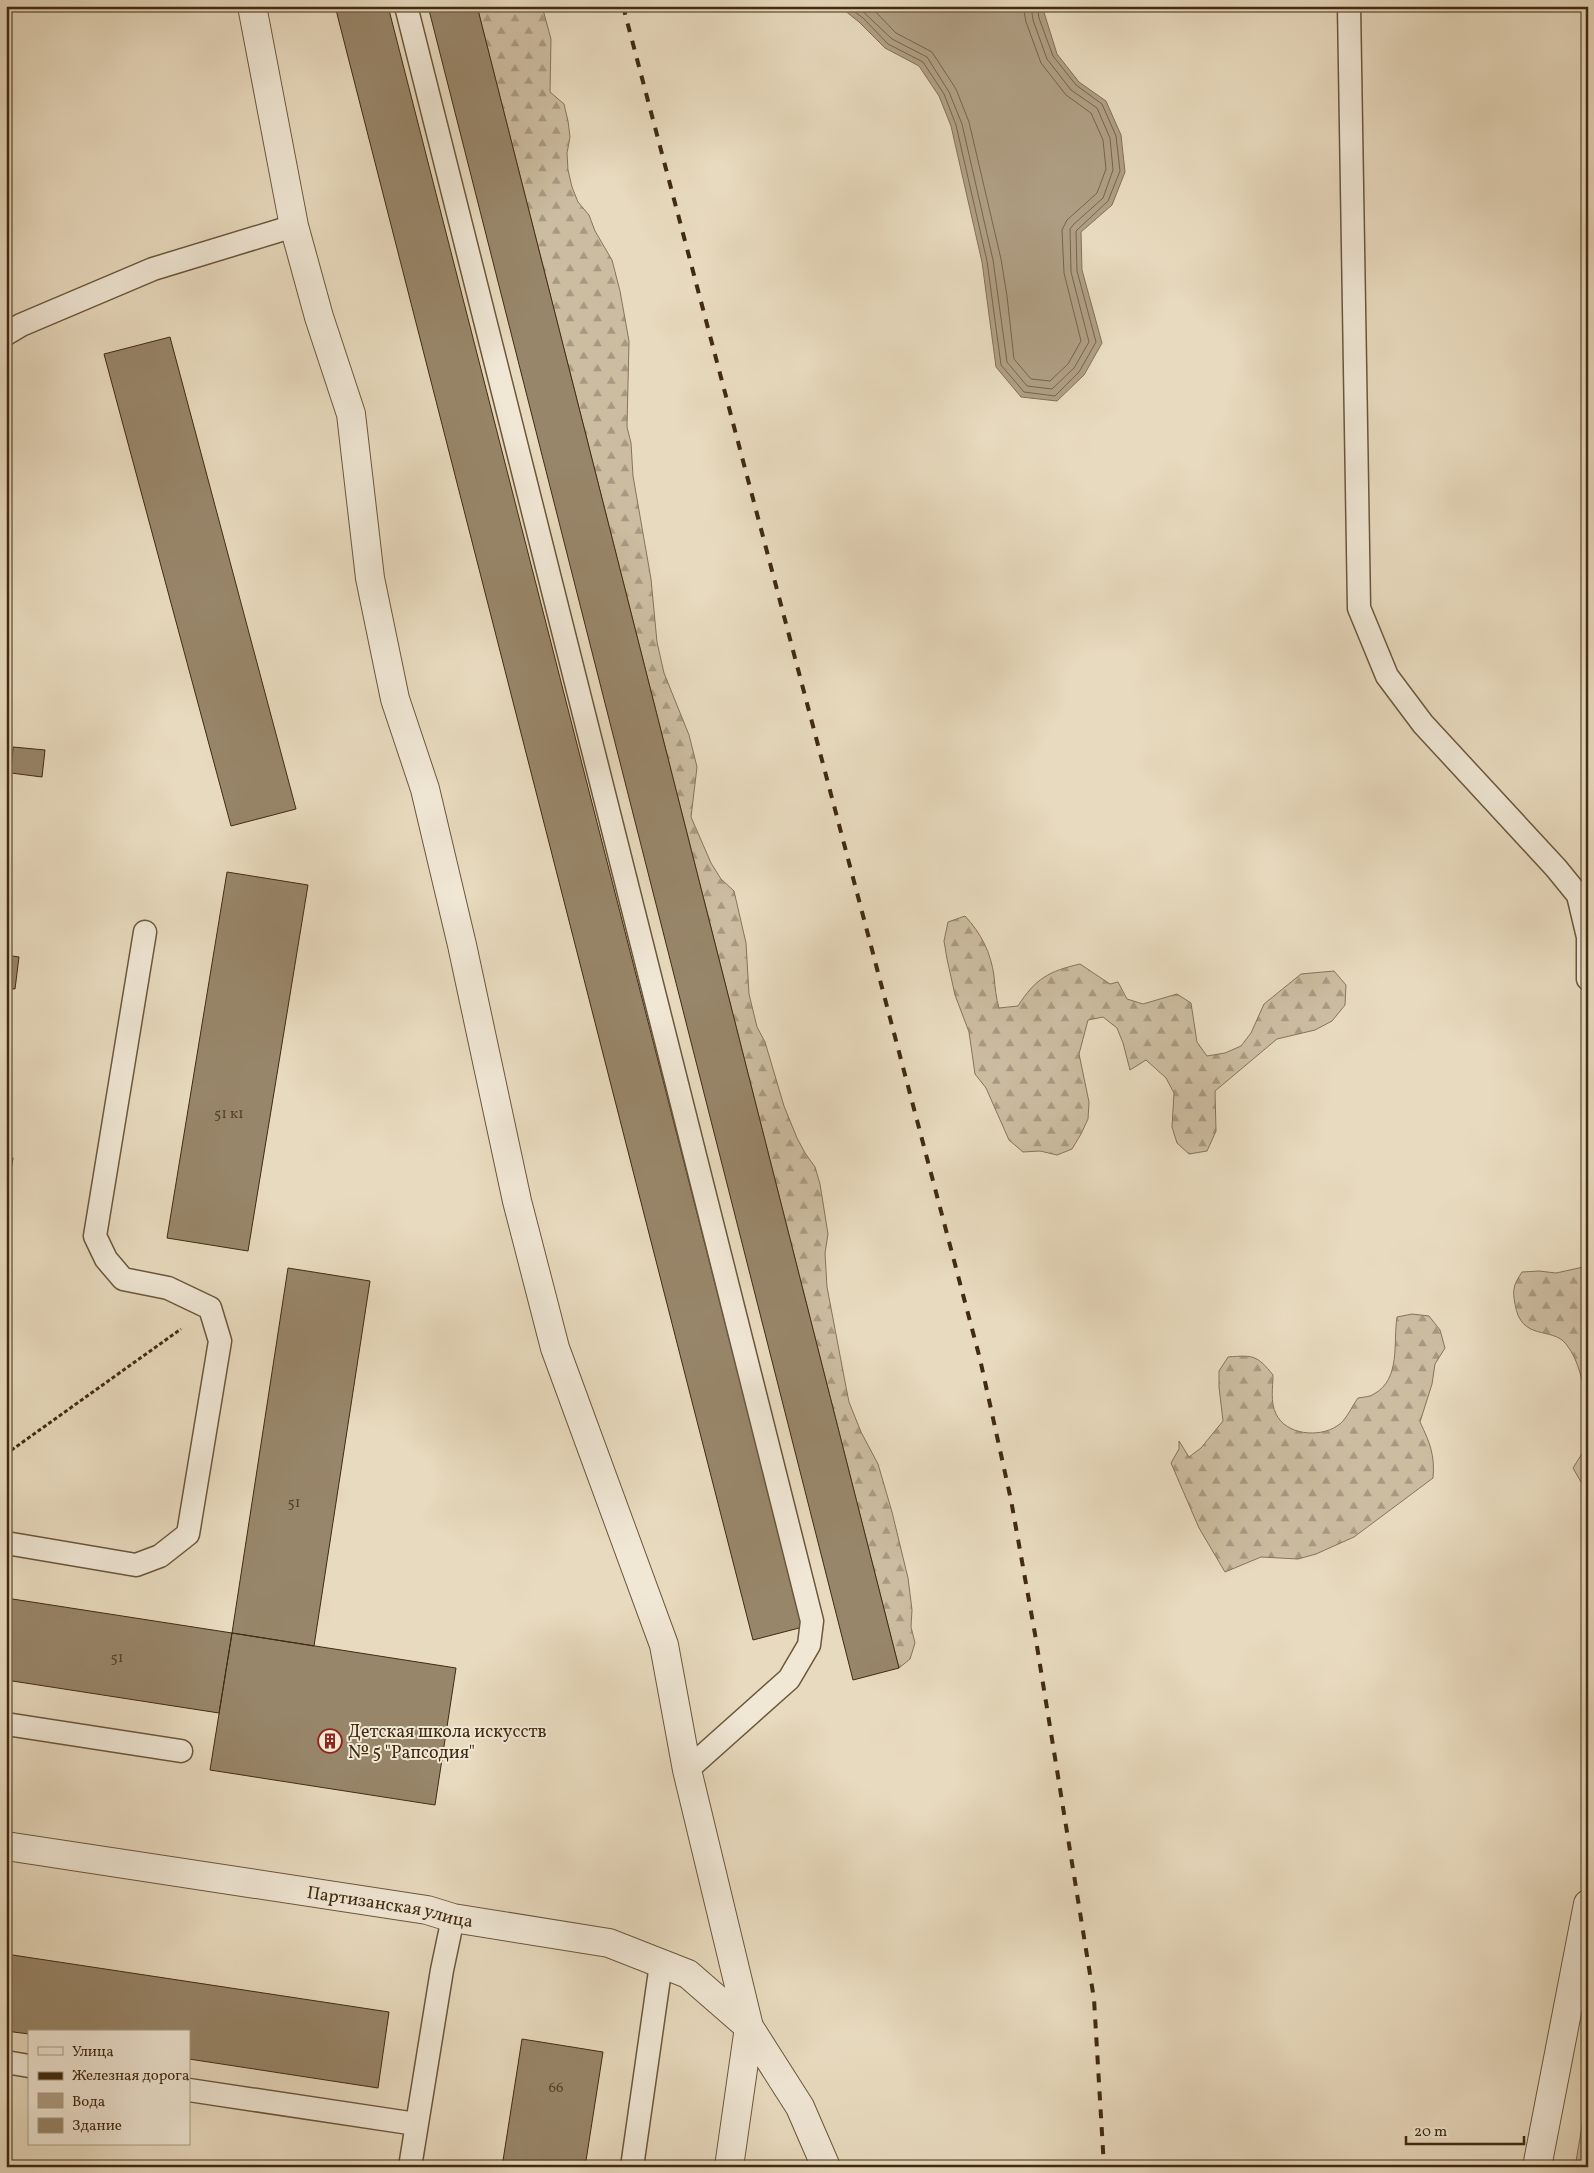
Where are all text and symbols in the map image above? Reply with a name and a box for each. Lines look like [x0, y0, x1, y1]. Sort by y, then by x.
house number: 51 к1 [214, 1104, 244, 1125]
house number: 51 [287, 1493, 301, 1514]
house number: 51 [110, 1648, 124, 1669]
place label: Детская школа искусств № 5 "Рапсодия" [348, 1720, 547, 1766]
building icon: Детская школа искусств № 5 "Рапсодия" [317, 1728, 343, 1754]
street label: Партизанская улица [305, 1881, 475, 1935]
legend [28, 2030, 190, 2146]
text: Улица [72, 2042, 114, 2063]
text: Железная дорога [72, 2066, 189, 2087]
house number: 66 [548, 2078, 564, 2099]
text: Вода [72, 2092, 105, 2113]
scale bar [1406, 2113, 1524, 2145]
text: Здание [72, 2116, 122, 2137]
text: 20 m [1414, 2122, 1447, 2143]

